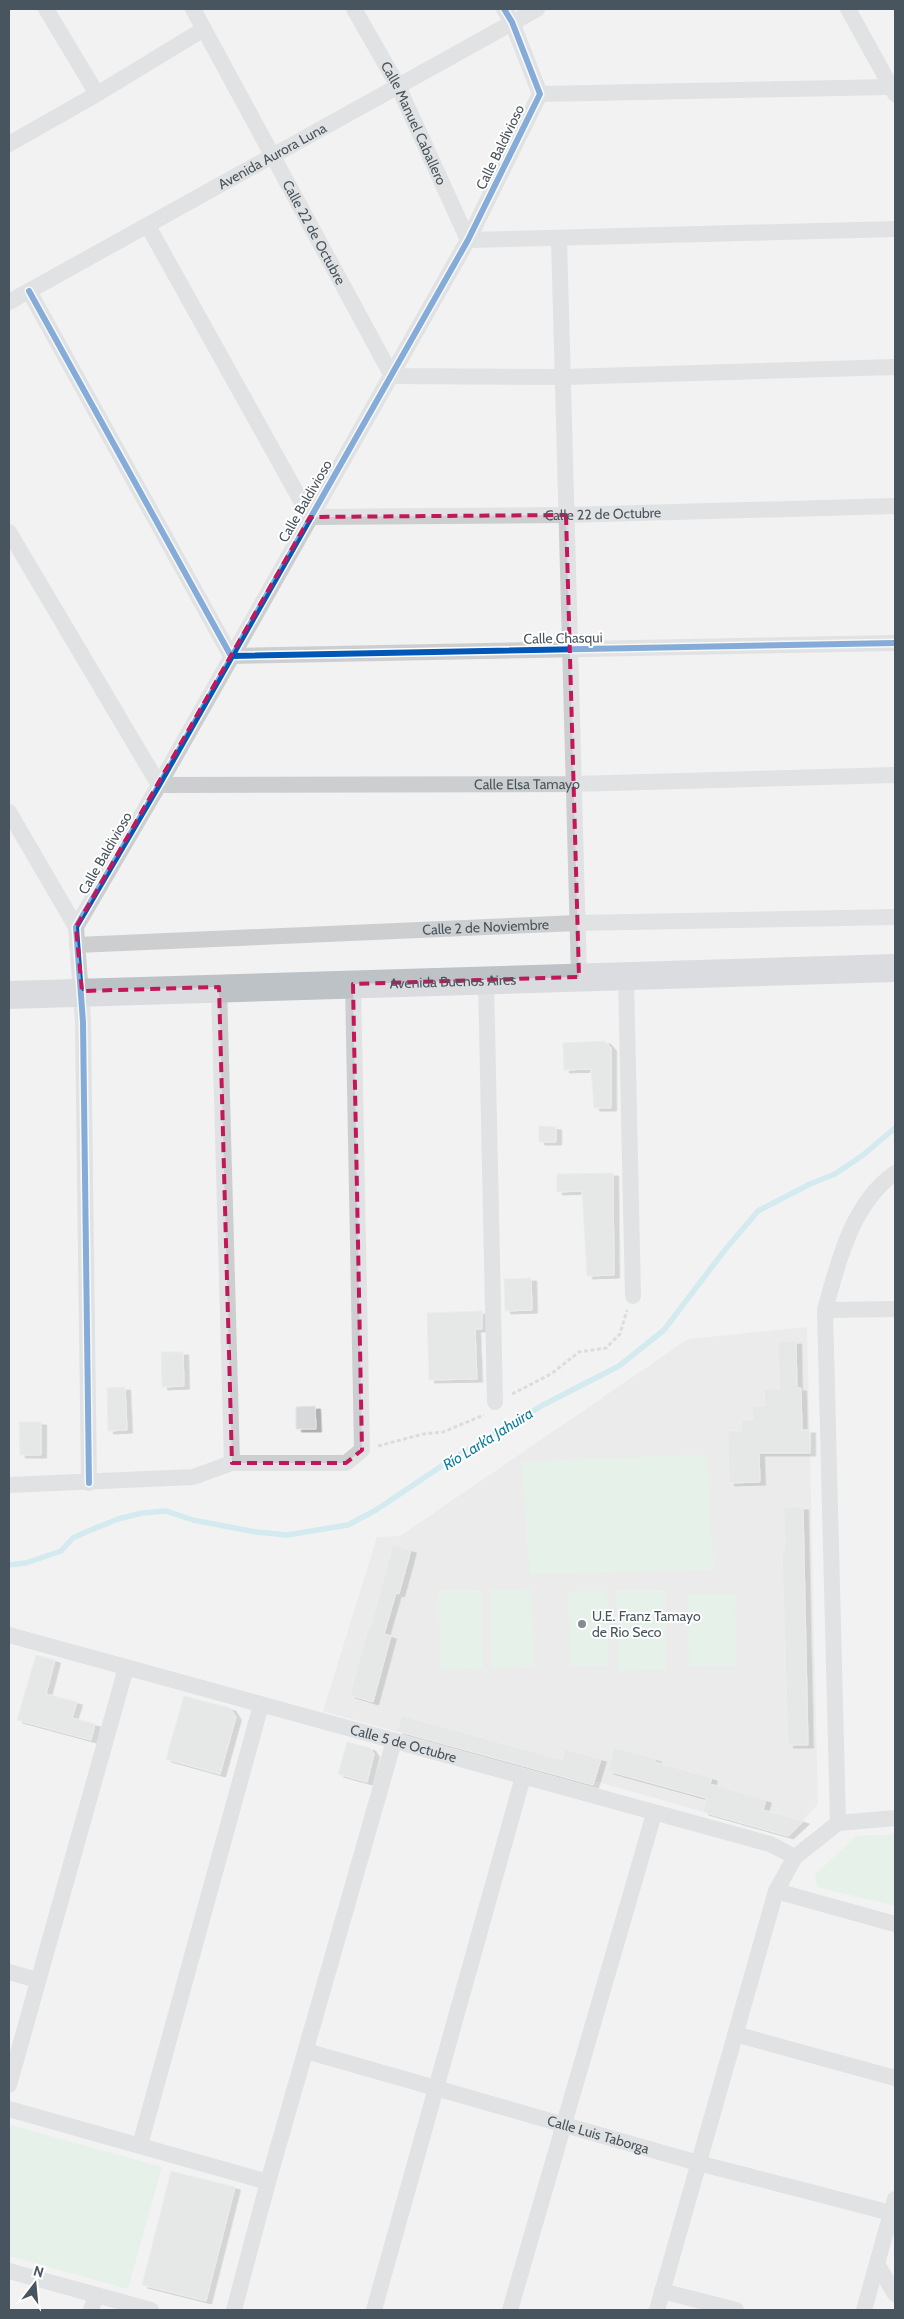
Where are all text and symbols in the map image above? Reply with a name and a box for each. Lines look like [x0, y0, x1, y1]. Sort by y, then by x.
street label: Calle Manuel Caballero [377, 58, 451, 188]
street label: Calle Baldivioso [472, 101, 528, 192]
street label: Avenida Aurora Luna [215, 119, 330, 193]
street label: Calle 22 de Octubre [278, 177, 350, 288]
street label: Calle Baldivioso [274, 456, 336, 545]
street label: Calle 22 de Octubre [545, 503, 661, 524]
street label: Calle Chasqui [523, 628, 603, 648]
street label: Calle Elsa Tamayo [474, 775, 580, 793]
street label: Calle Baldivioso [74, 808, 136, 897]
street label: Calle 2 de Noviembre [422, 915, 549, 939]
street label: Avenida Buenos Aires [389, 971, 517, 992]
water label: Río Lark’a Jahuira [440, 1404, 536, 1474]
place label: U.E. Franz Tamayo de Rio Seco [592, 1607, 701, 1641]
marker: U.E. Franz Tamayo de Rio Seco [576, 1618, 588, 1630]
street label: Calle 5 de Octubre [348, 1720, 459, 1766]
street label: Calle Luis Taborga [545, 2111, 652, 2158]
north arrow [10, 2259, 60, 2309]
text: N [31, 2261, 46, 2282]

